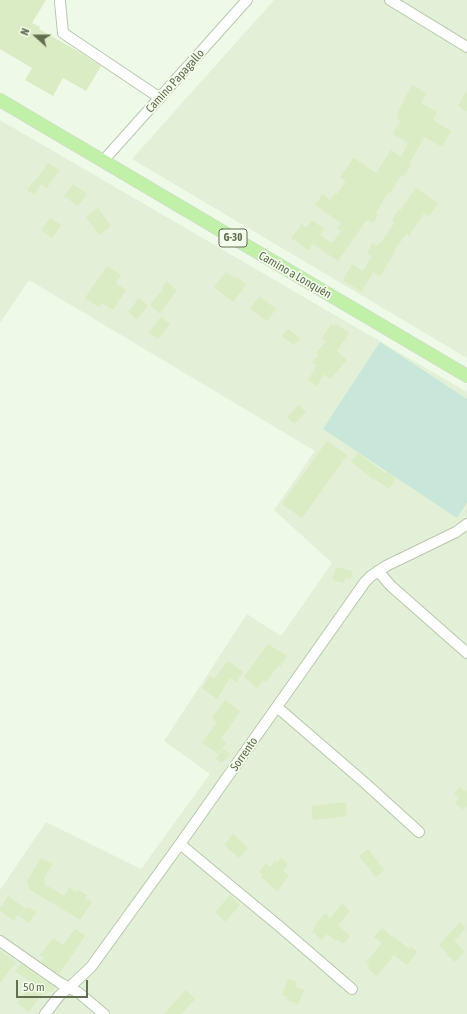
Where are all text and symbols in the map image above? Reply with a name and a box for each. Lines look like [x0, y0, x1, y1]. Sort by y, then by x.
north arrow [16, 16, 56, 56]
text: N [18, 27, 32, 37]
street label: Camino Papagallo [143, 46, 207, 116]
road number: G-30 [219, 229, 247, 247]
street label: Camino a Lonquén [256, 248, 334, 302]
street label: Sorrento [227, 734, 261, 774]
scale bar [18, 972, 90, 998]
text: 50 m [23, 980, 45, 994]

